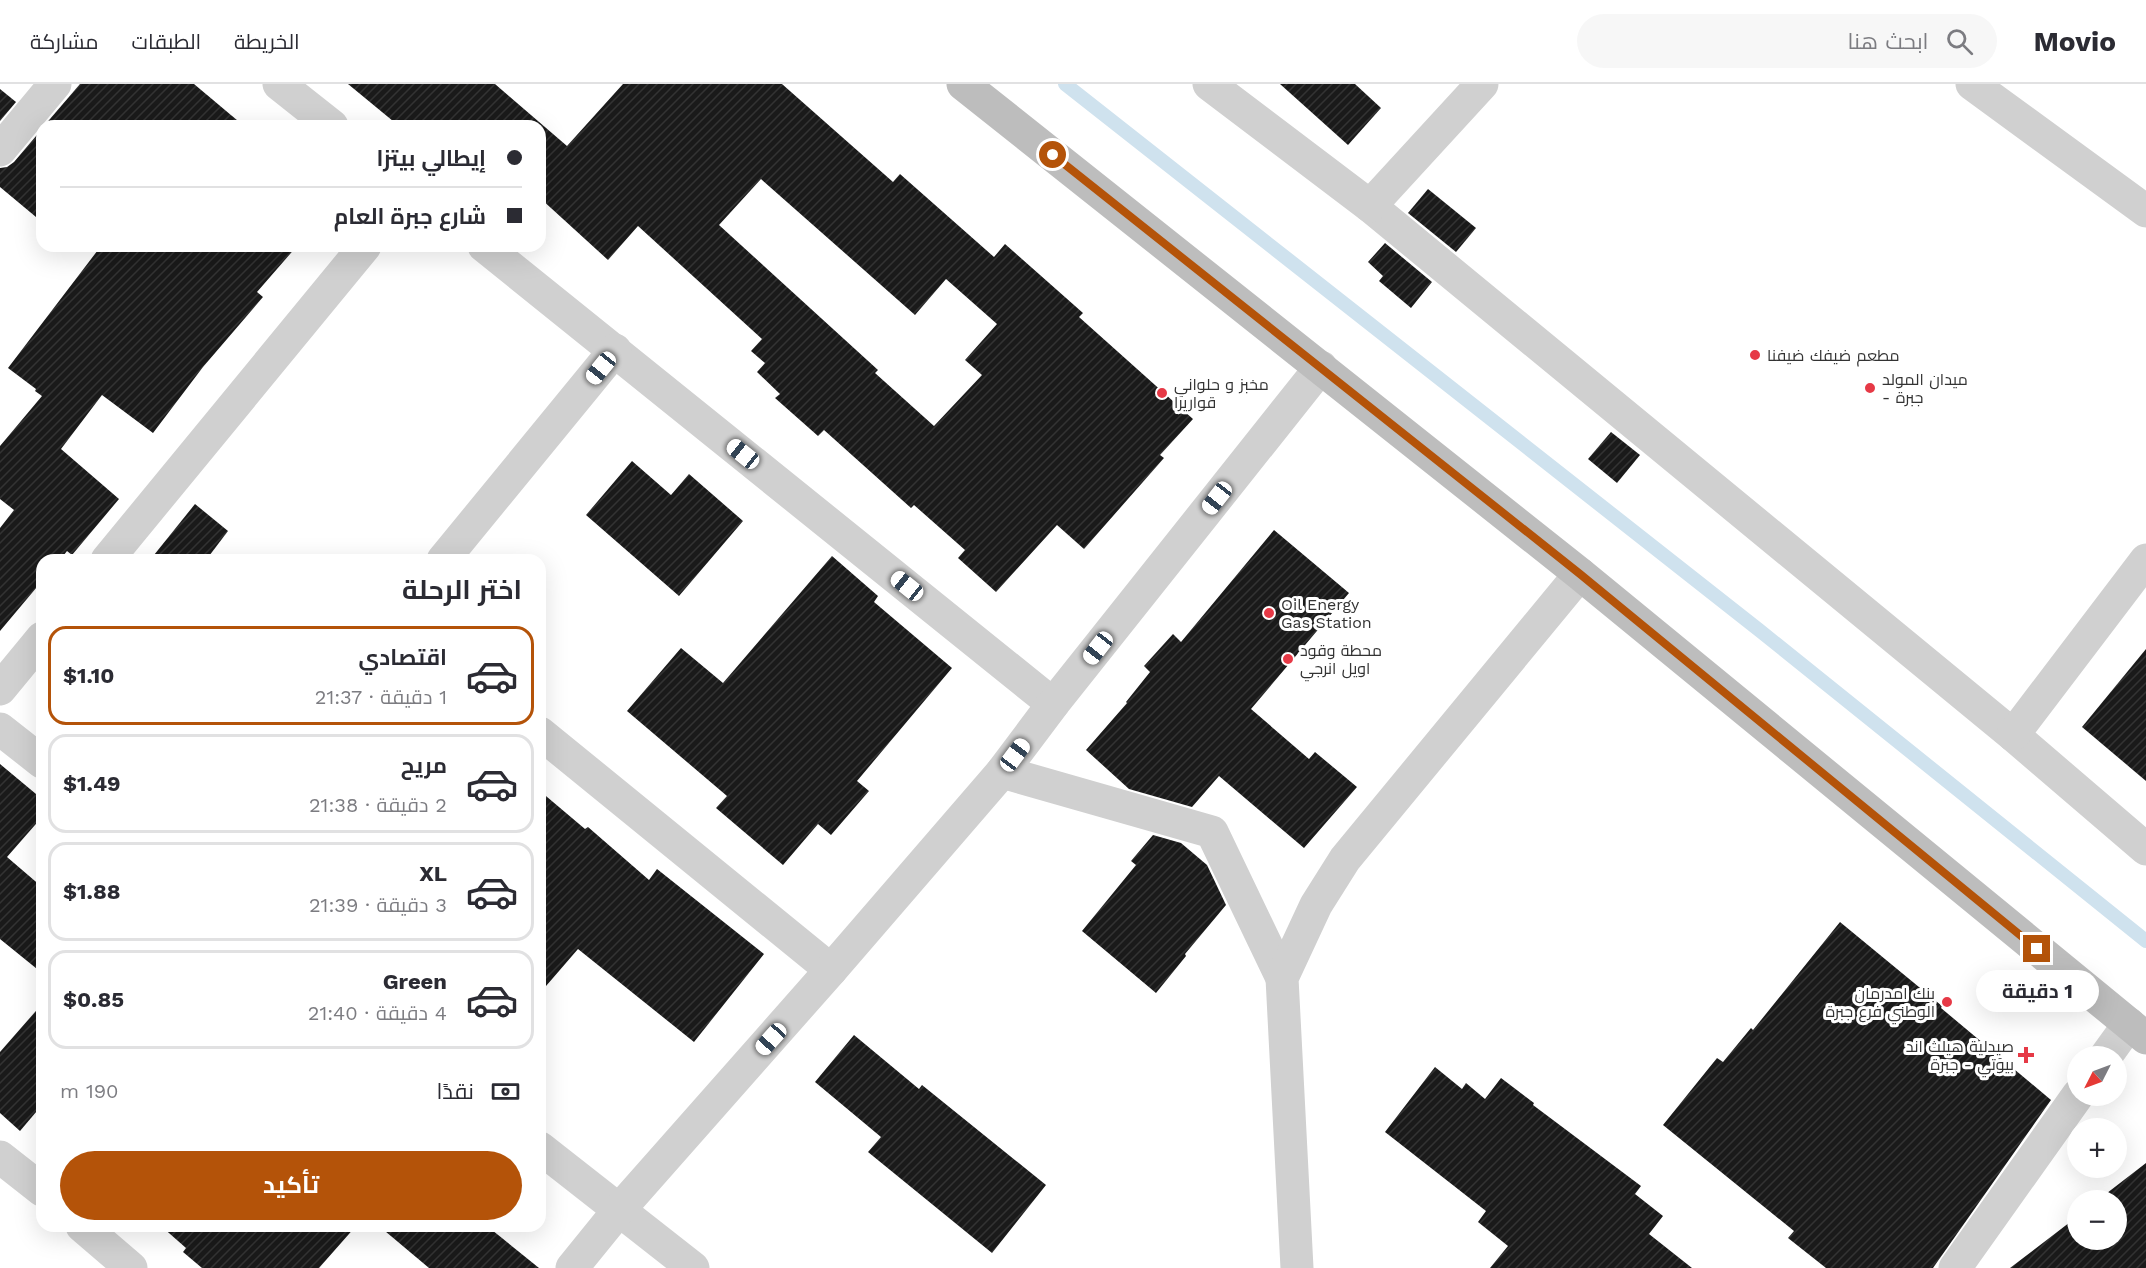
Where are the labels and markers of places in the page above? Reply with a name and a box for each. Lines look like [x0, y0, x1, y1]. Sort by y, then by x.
place label: مطعم ضيفك ضيفنا [1767, 346, 1899, 367]
marker: مطعم ضيفك ضيفنا [1748, 348, 1762, 362]
place label: ميدان المولد - جبرة [1882, 370, 1968, 407]
place label: مخبز و حلواني قواريرا [1174, 375, 1269, 412]
marker: ميدان المولد - جبرة [1863, 381, 1877, 395]
marker: مخبز و حلواني قواريرا [1155, 386, 1169, 400]
place label: Oil Energy Gas Station [1281, 595, 1372, 632]
marker: Oil Energy Gas Station [1262, 606, 1276, 620]
place label: محطة وقود اويل انرجي [1300, 641, 1382, 682]
marker: محطة وقود اويل انرجي [1281, 652, 1295, 666]
place label: بنك امدرمان الوطني فرع جبرة [1825, 984, 1935, 1025]
marker: بنك امدرمان الوطني فرع جبرة [1940, 995, 1954, 1009]
place label: صيدلية هيلث اند بيوتي - جبرة [1906, 1037, 2014, 1078]
marker: صيدلية هيلث اند بيوتي - جبرة [2019, 1048, 2033, 1062]

